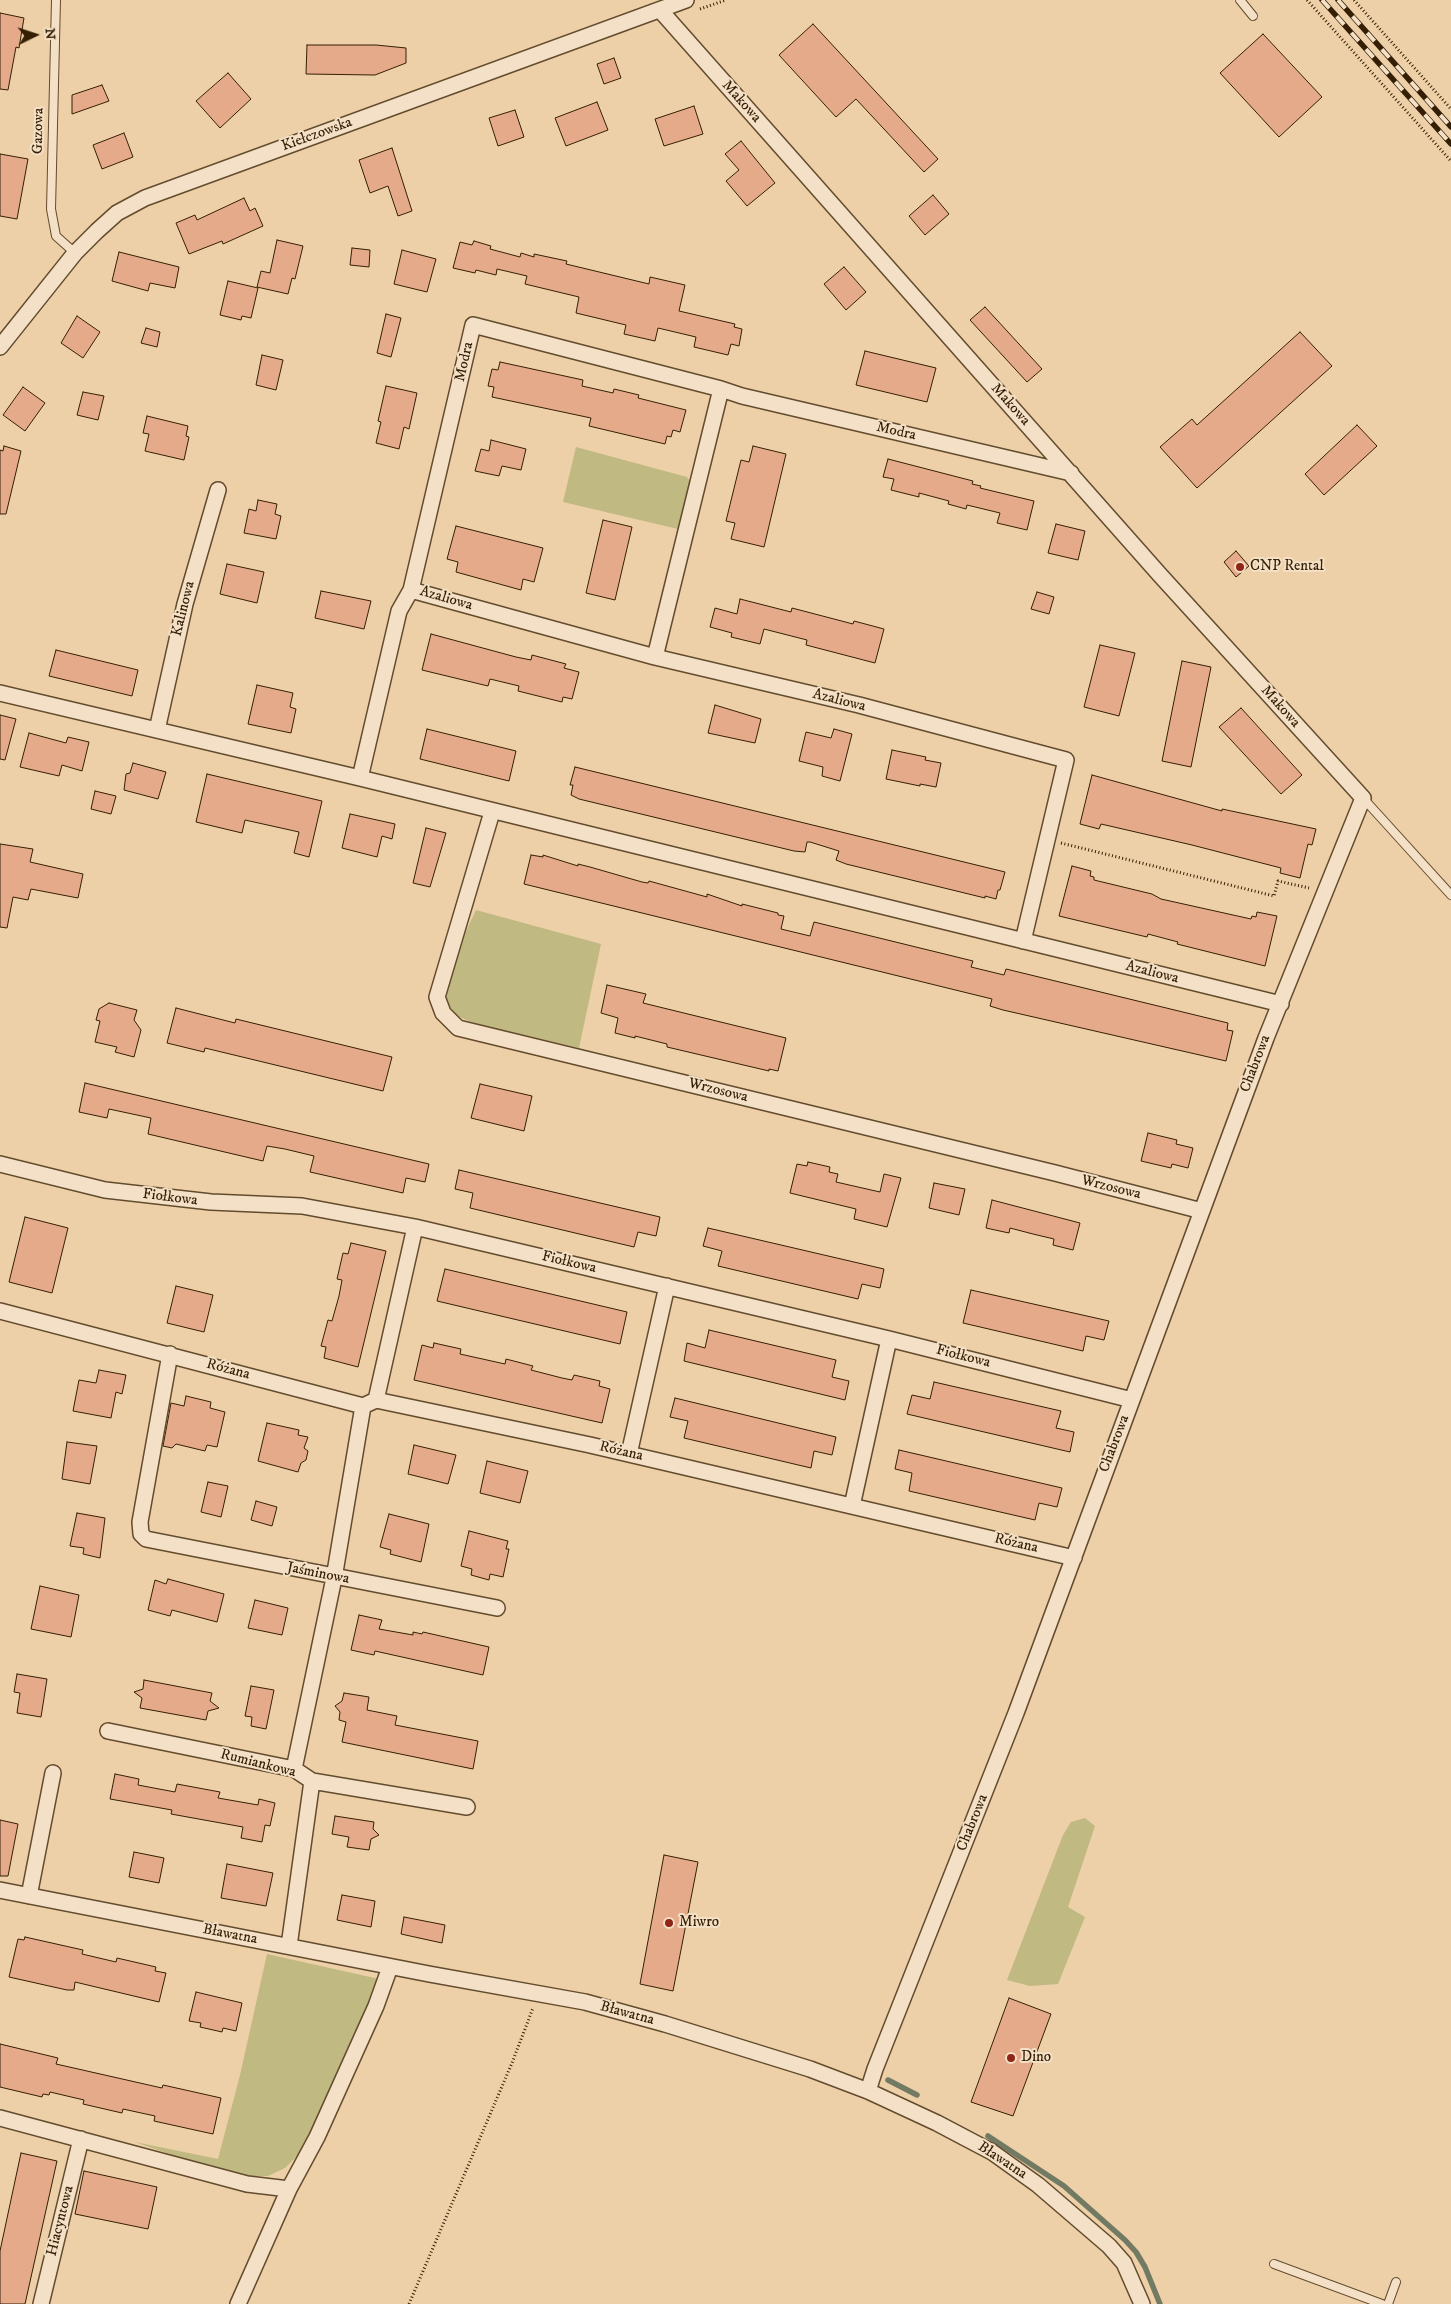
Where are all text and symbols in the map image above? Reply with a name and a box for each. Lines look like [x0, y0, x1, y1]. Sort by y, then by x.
north arrow [10, 10, 60, 60]
text: N [41, 28, 59, 40]
street label: Makowa [717, 77, 765, 127]
street label: Gazowa [30, 108, 48, 154]
street label: Kiełczowska [279, 114, 355, 156]
street label: Modra [452, 340, 478, 384]
street label: Makowa [986, 380, 1034, 430]
street label: Modra [874, 419, 918, 445]
place label: CNP Rental [1250, 558, 1324, 576]
marker: CNP Rental [1234, 561, 1246, 573]
street label: Kalinowa [168, 580, 200, 638]
street label: Azaliowa [418, 583, 474, 615]
street label: Makowa [1256, 682, 1304, 732]
street label: Azaliowa [811, 686, 867, 716]
street label: Azaliowa [1124, 958, 1180, 988]
street label: Chabrowa [1237, 1033, 1275, 1095]
street label: Wrzosowa [686, 1075, 750, 1107]
street label: Wrzosowa [1079, 1172, 1143, 1204]
street label: Fiołkowa [141, 1186, 199, 1210]
street label: Fiołkowa [540, 1248, 598, 1278]
street label: Fiołkowa [934, 1342, 992, 1372]
street label: Różana [204, 1356, 252, 1384]
street label: Chabrowa [1096, 1413, 1134, 1475]
street label: Różana [597, 1438, 645, 1466]
street label: Różana [992, 1530, 1040, 1558]
street label: Jaśminowa [285, 1559, 351, 1589]
street label: Rumiankowa [218, 1746, 298, 1782]
street label: Chabrowa [953, 1792, 993, 1854]
place label: Miwro [679, 1914, 719, 1932]
marker: Miwro [663, 1917, 675, 1929]
street label: Bławatna [201, 1921, 259, 1949]
street label: Bławatna [598, 1998, 656, 2030]
place label: Dino [1021, 2049, 1051, 2067]
marker: Dino [1005, 2052, 1017, 2064]
street label: Bławatna [974, 2138, 1030, 2184]
street label: Hiacyntowa [44, 2184, 78, 2258]

